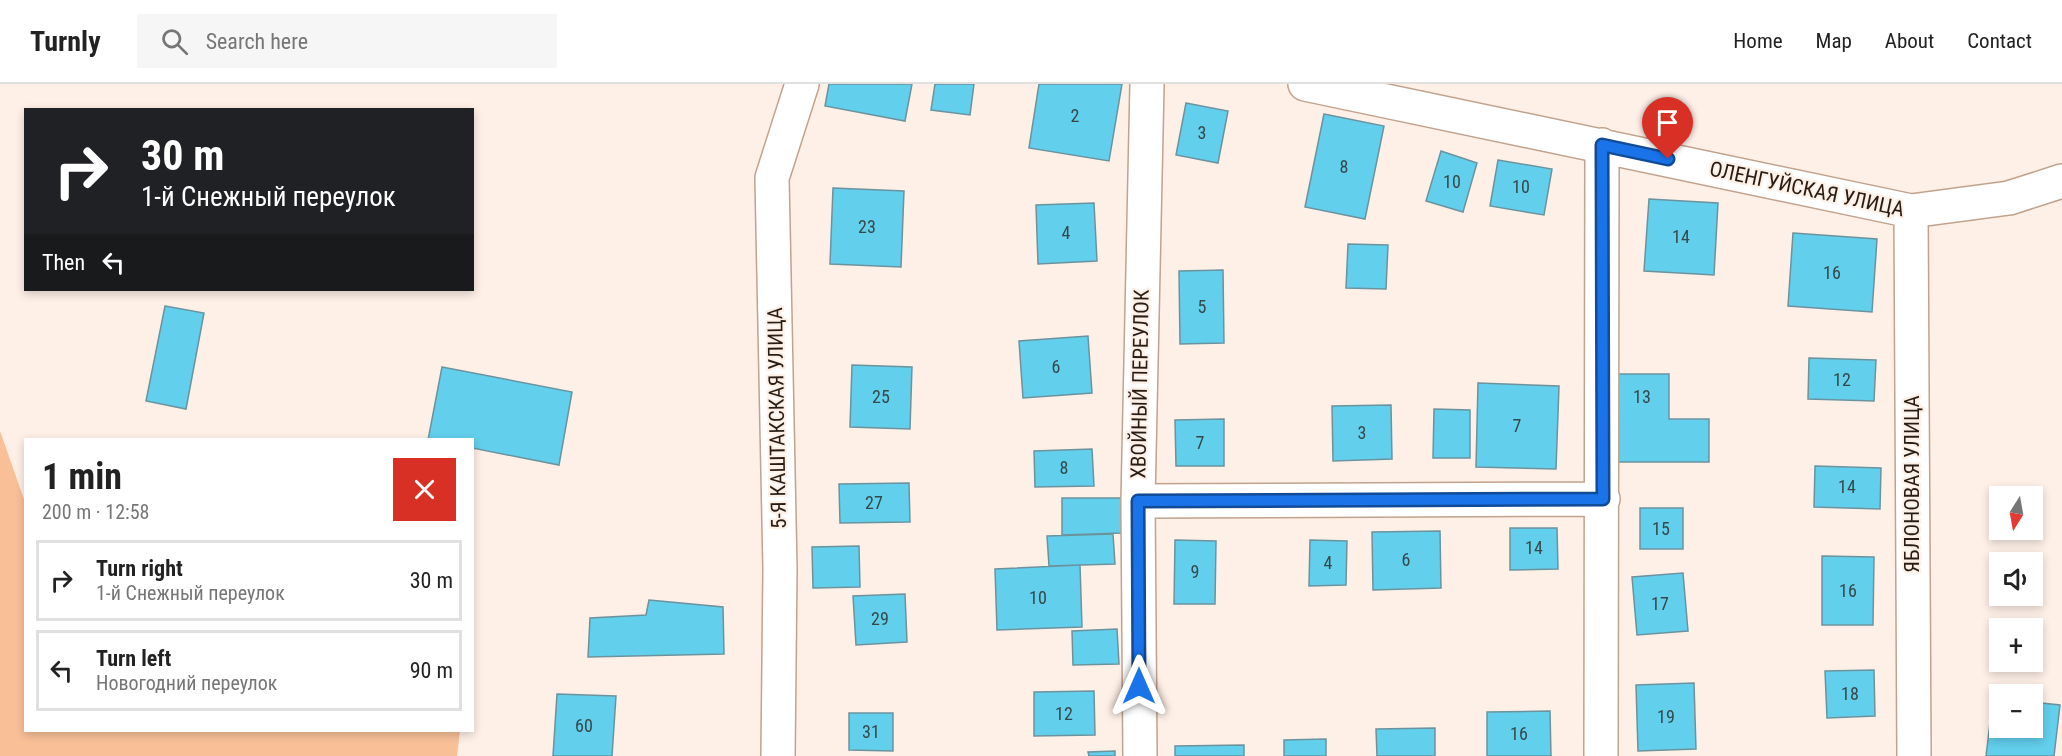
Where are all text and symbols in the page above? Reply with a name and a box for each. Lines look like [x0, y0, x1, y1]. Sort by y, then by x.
search box [137, 14, 557, 68]
text: Turnly [30, 25, 101, 58]
icon: search [158, 25, 191, 58]
text: Search here [206, 29, 308, 54]
text: Home [1733, 29, 1783, 53]
text: Map [1816, 29, 1852, 53]
text: About [1885, 29, 1934, 53]
text: Contact [1967, 29, 2032, 53]
pin [1642, 97, 1693, 159]
house number: 2 [1071, 105, 1080, 126]
icon: arrive [1651, 106, 1684, 139]
house number: 3 [1198, 122, 1206, 143]
text: 30 m [141, 131, 224, 180]
icon: right [42, 132, 120, 210]
house number: 8 [1340, 156, 1348, 177]
street label: ОЛЕНГУЙСКАЯ УЛИЦА [1707, 157, 1907, 221]
house number: 10 [1443, 171, 1461, 192]
house number: 10 [1512, 176, 1530, 197]
text: 1-й Снежный переулок [141, 181, 396, 213]
house number: 23 [858, 216, 876, 237]
house number: 4 [1062, 222, 1071, 243]
house number: 14 [1672, 226, 1690, 247]
icon: left [97, 246, 130, 279]
text: Then [42, 250, 85, 275]
house number: 16 [1823, 262, 1841, 283]
street label: ХВОЙНЫЙ ПЕРЕУЛОК [1126, 289, 1154, 479]
house number: 5 [1198, 296, 1207, 317]
street label: 5-Я КАШТАКСКАЯ УЛИЦА [763, 307, 791, 529]
house number: 6 [1052, 356, 1060, 377]
house number: 12 [1833, 369, 1851, 390]
house number: 25 [872, 386, 890, 407]
house number: 13 [1633, 386, 1651, 407]
street label: ЯБЛОНОВАЯ УЛИЦА [1900, 395, 1924, 573]
house number: 7 [1513, 415, 1522, 436]
house number: 3 [1358, 422, 1366, 443]
house number: 7 [1196, 432, 1205, 453]
text: 1 min [42, 456, 122, 498]
house number: 8 [1060, 457, 1068, 478]
button: close [393, 458, 456, 521]
house number: 14 [1838, 476, 1856, 497]
north arrow [1989, 486, 2043, 540]
map controls [1989, 486, 2043, 738]
house number: 27 [865, 492, 883, 513]
text: 200 m · 12:58 [42, 500, 149, 524]
house number: 15 [1652, 518, 1670, 539]
house number: 14 [1525, 537, 1543, 558]
house number: 6 [1402, 549, 1410, 570]
house number: 4 [1324, 552, 1333, 573]
button: sound [1989, 552, 2043, 606]
text: Turn right [96, 556, 183, 581]
house number: 9 [1191, 561, 1199, 582]
icon: right [45, 564, 78, 597]
text: 30 m [410, 568, 453, 593]
house number: 16 [1839, 580, 1857, 601]
text: 1-й Снежный переулок [96, 581, 285, 605]
house number: 10 [1029, 587, 1047, 608]
house number: 17 [1651, 593, 1669, 614]
house number: 29 [871, 608, 889, 629]
button: + [1989, 618, 2043, 672]
text: Turn left [96, 646, 171, 671]
icon: left [45, 654, 78, 687]
position arrow [1107, 654, 1171, 718]
text: 90 m [410, 658, 453, 683]
text: Новогодний переулок [96, 671, 277, 695]
house number: 18 [1841, 683, 1859, 704]
button: − [1989, 684, 2043, 738]
house number: 12 [1055, 703, 1073, 724]
house number: 19 [1657, 706, 1675, 727]
house number: 60 [575, 715, 593, 736]
house number: 31 [862, 721, 880, 742]
house number: 16 [1510, 723, 1528, 744]

